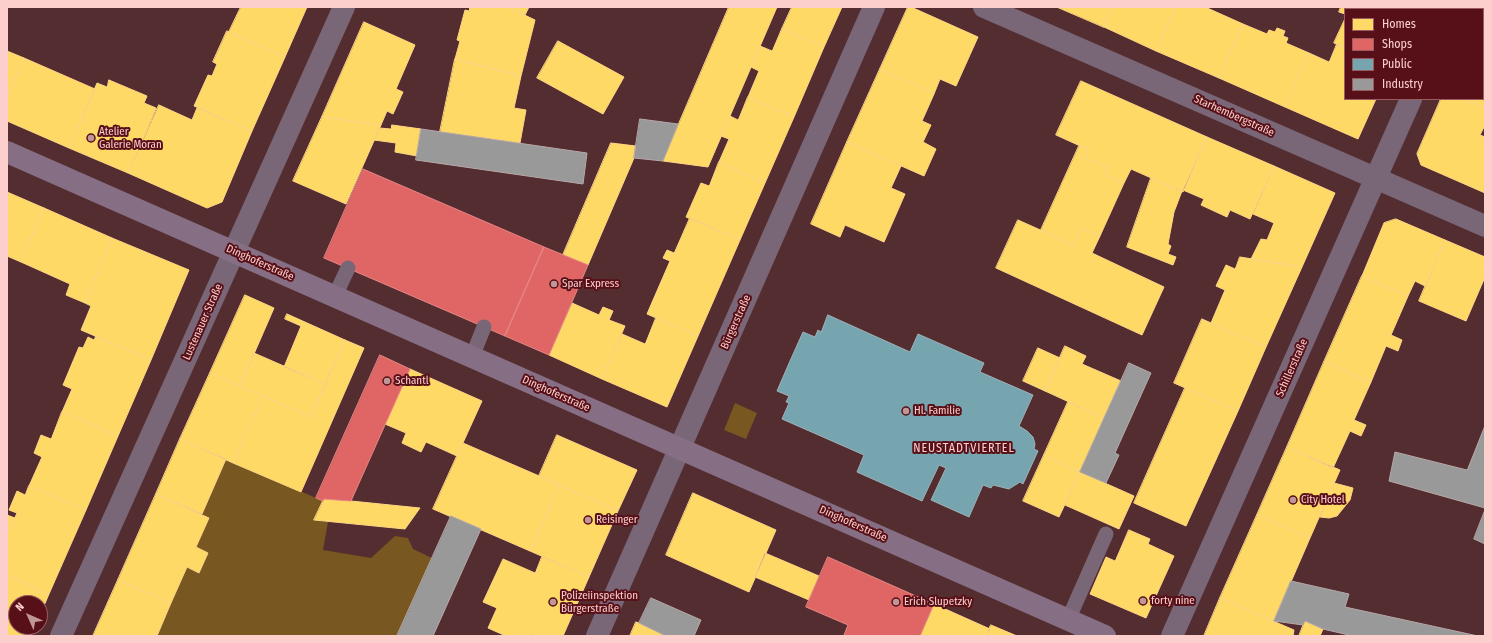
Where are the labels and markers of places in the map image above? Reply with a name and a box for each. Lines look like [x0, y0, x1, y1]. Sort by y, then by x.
place label: Atelier Galerie Moran [99, 125, 162, 151]
marker: Atelier Galerie Moran [86, 133, 96, 143]
place label: Spar Express [562, 277, 619, 291]
marker: Spar Express [549, 279, 559, 289]
place label: Schantl [395, 374, 429, 388]
marker: Schantl [382, 376, 392, 386]
place label: Hl. Familie [914, 404, 960, 418]
marker: Hl. Familie [901, 406, 911, 416]
place label: City Hotel [1301, 493, 1345, 507]
marker: City Hotel [1288, 495, 1298, 505]
place label: Reisinger [596, 513, 638, 527]
marker: Reisinger [583, 515, 593, 525]
place label: Polizeiinspektion Bürgerstraße [561, 589, 638, 615]
place label: forty nine [1151, 594, 1195, 608]
place label: Erich Slupetzky [904, 595, 972, 609]
marker: forty nine [1138, 596, 1148, 606]
marker: Polizeiinspektion Bürgerstraße [548, 597, 558, 607]
marker: Erich Slupetzky [891, 597, 901, 607]

